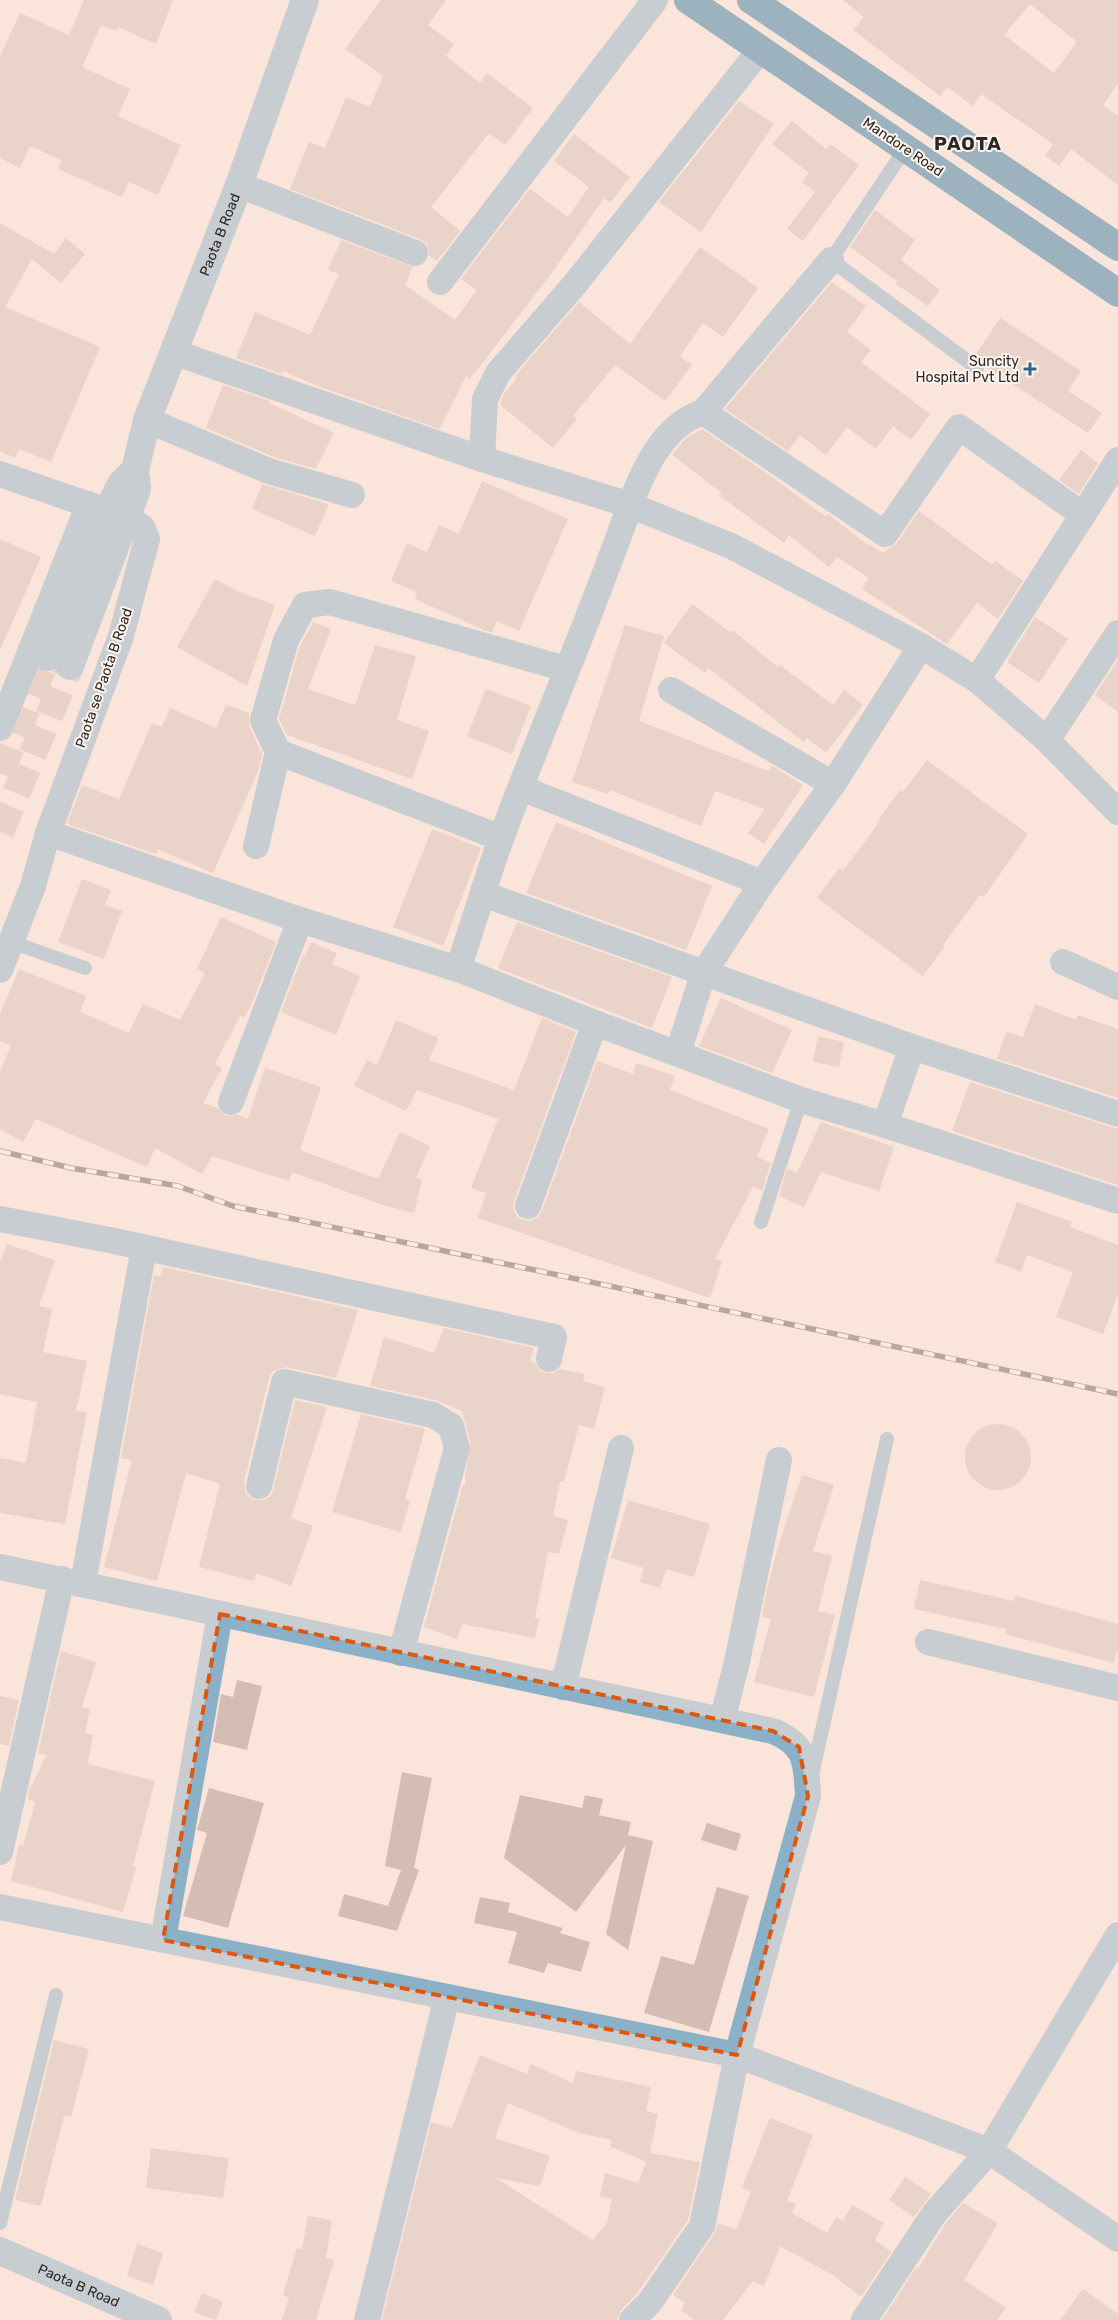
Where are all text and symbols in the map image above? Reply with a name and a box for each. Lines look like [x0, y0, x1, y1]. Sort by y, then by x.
street label: Mandore Road [860, 114, 946, 180]
district label: PAOTA [934, 132, 1002, 155]
street label: Paota B Road [196, 191, 243, 278]
place label: Suncity Hospital Pvt Ltd [915, 353, 1019, 386]
marker: Suncity Hospital Pvt Ltd [1023, 362, 1037, 376]
street label: Paota se Paota B Road [72, 606, 136, 750]
street label: Paota B Road [35, 2260, 122, 2311]

